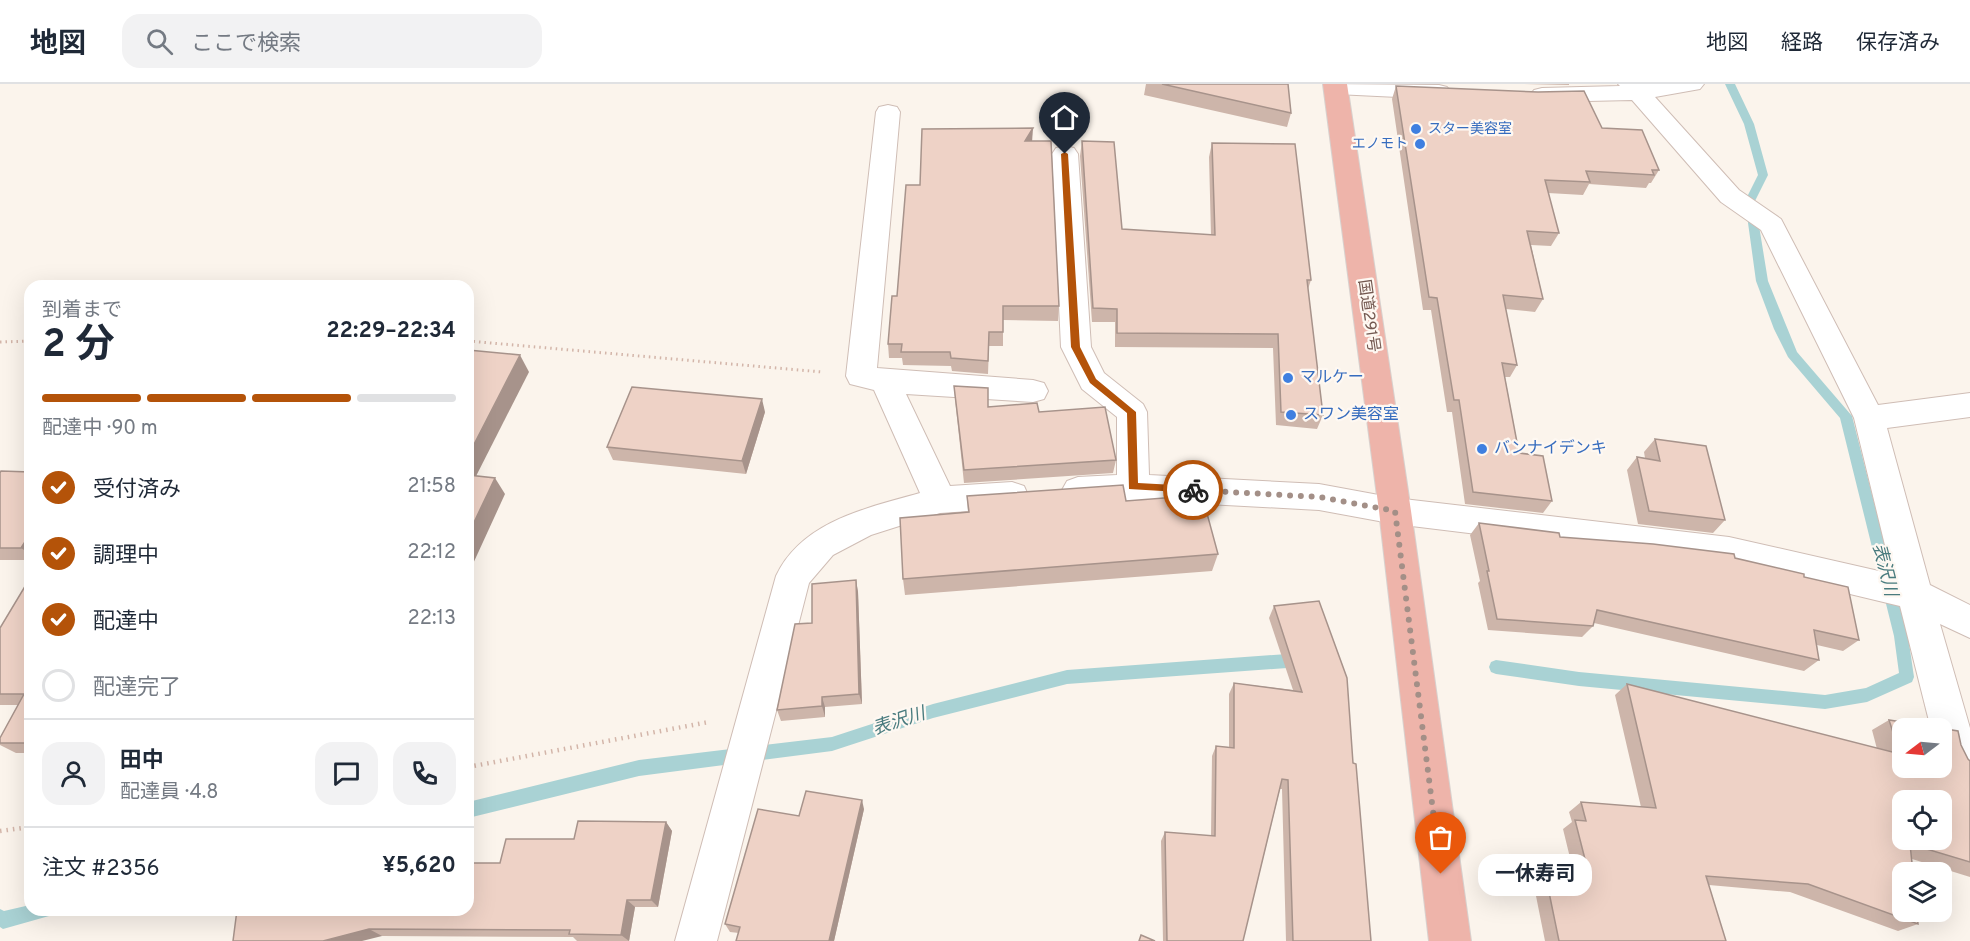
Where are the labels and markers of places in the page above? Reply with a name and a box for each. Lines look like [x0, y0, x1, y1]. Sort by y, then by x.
pin [1039, 92, 1090, 154]
place label: スター美容室 [1428, 121, 1512, 138]
marker: スター美容室 [1409, 122, 1423, 136]
place label: エノモト [1352, 136, 1408, 153]
marker: エノモト [1413, 137, 1427, 151]
place label: マルケー [1300, 368, 1364, 388]
marker: マルケー [1281, 371, 1295, 385]
place label: スワン美容室 [1303, 405, 1399, 425]
marker: スワン美容室 [1284, 408, 1298, 422]
place label: バンナイデンキ [1494, 439, 1607, 459]
marker: バンナイデンキ [1475, 442, 1489, 456]
pin [1415, 812, 1466, 874]
callout: 一休寿司 [1477, 853, 1591, 895]

